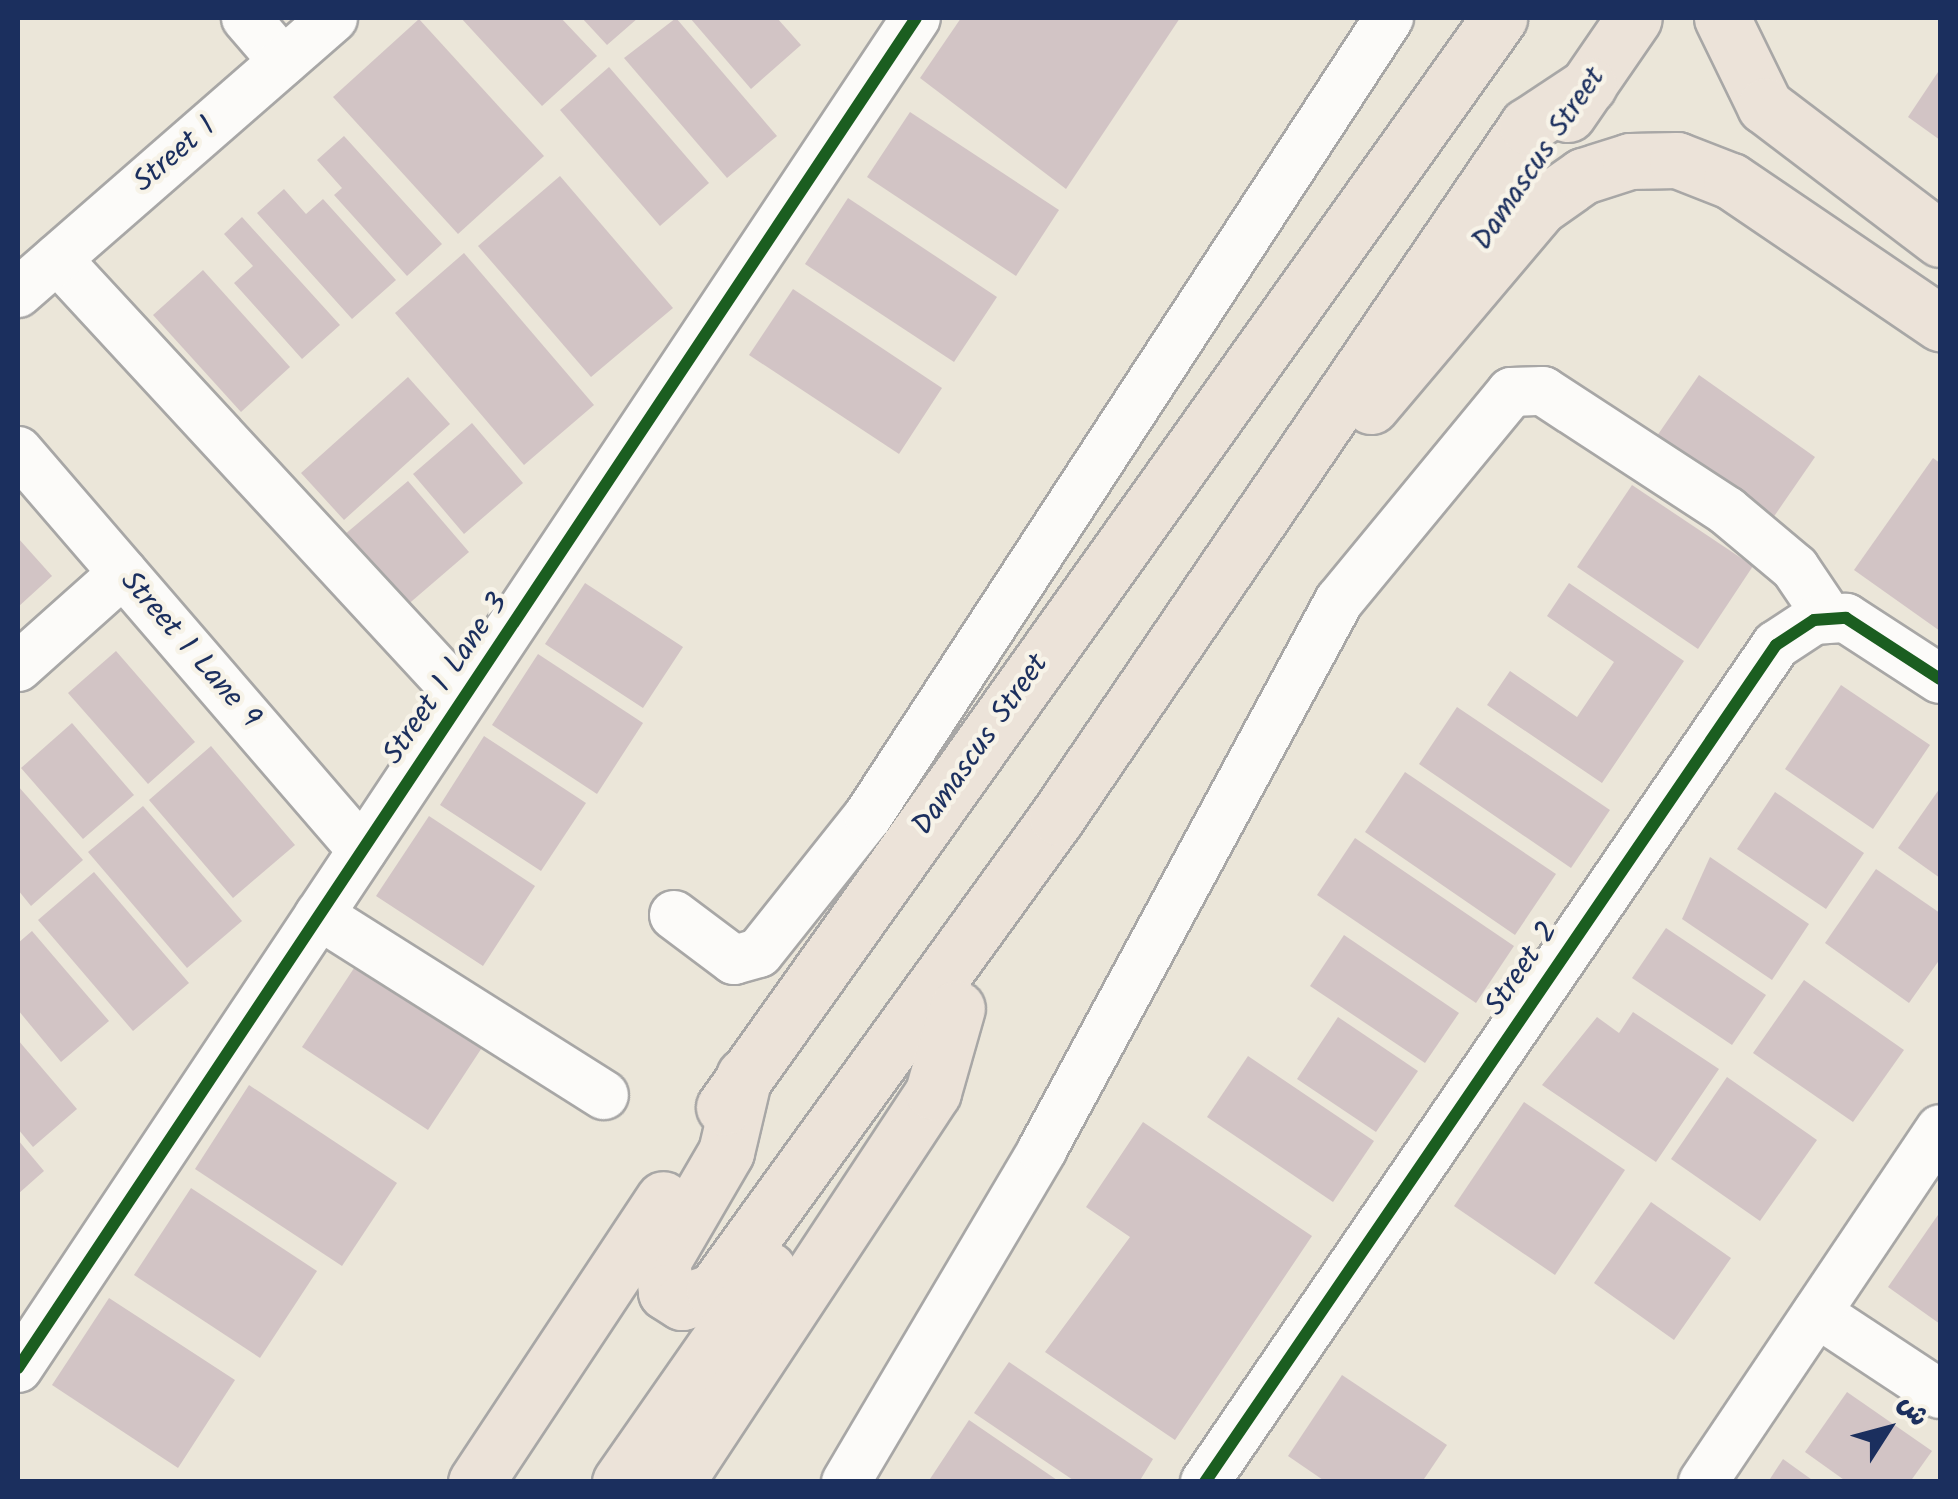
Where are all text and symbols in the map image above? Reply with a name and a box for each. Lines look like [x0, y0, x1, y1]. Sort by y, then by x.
street label: Damascus Street [1465, 61, 1613, 257]
street label: Street 1 [126, 109, 224, 201]
street label: Street 1 Lane 9 [112, 564, 268, 736]
street label: Street 1 Lane 3 [376, 587, 516, 771]
street label: Damascus Street [905, 648, 1057, 842]
street label: Street 2 [1478, 915, 1566, 1023]
north arrow [1838, 1379, 1938, 1479]
text: ش [1885, 1385, 1940, 1437]

